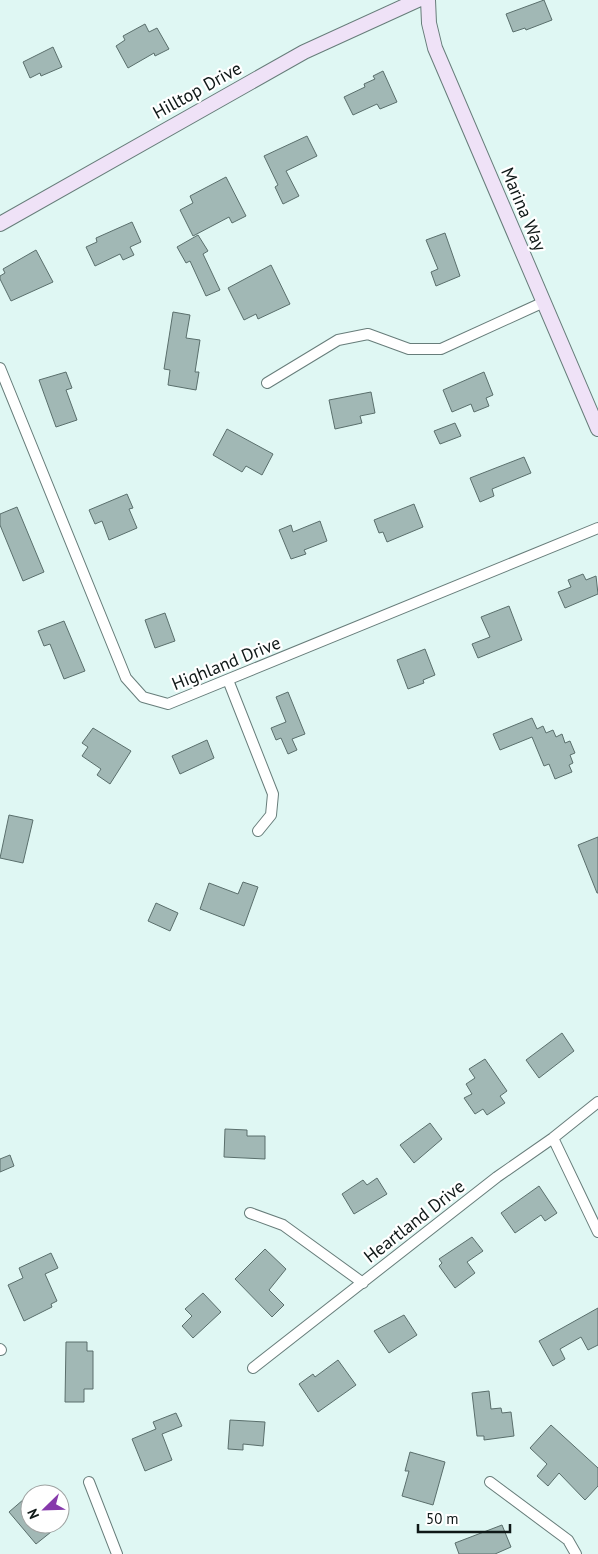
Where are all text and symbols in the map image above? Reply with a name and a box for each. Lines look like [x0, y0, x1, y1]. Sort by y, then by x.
street label: Hilltop Drive [149, 56, 245, 124]
street label: Marina Way [496, 164, 552, 255]
street label: Highland Drive [168, 631, 284, 695]
street label: Heartland Drive [359, 1174, 469, 1268]
north arrow [20, 1484, 70, 1534]
scale bar [418, 1502, 510, 1534]
text: N [23, 1506, 43, 1522]
text: 50 m [426, 1509, 459, 1528]

